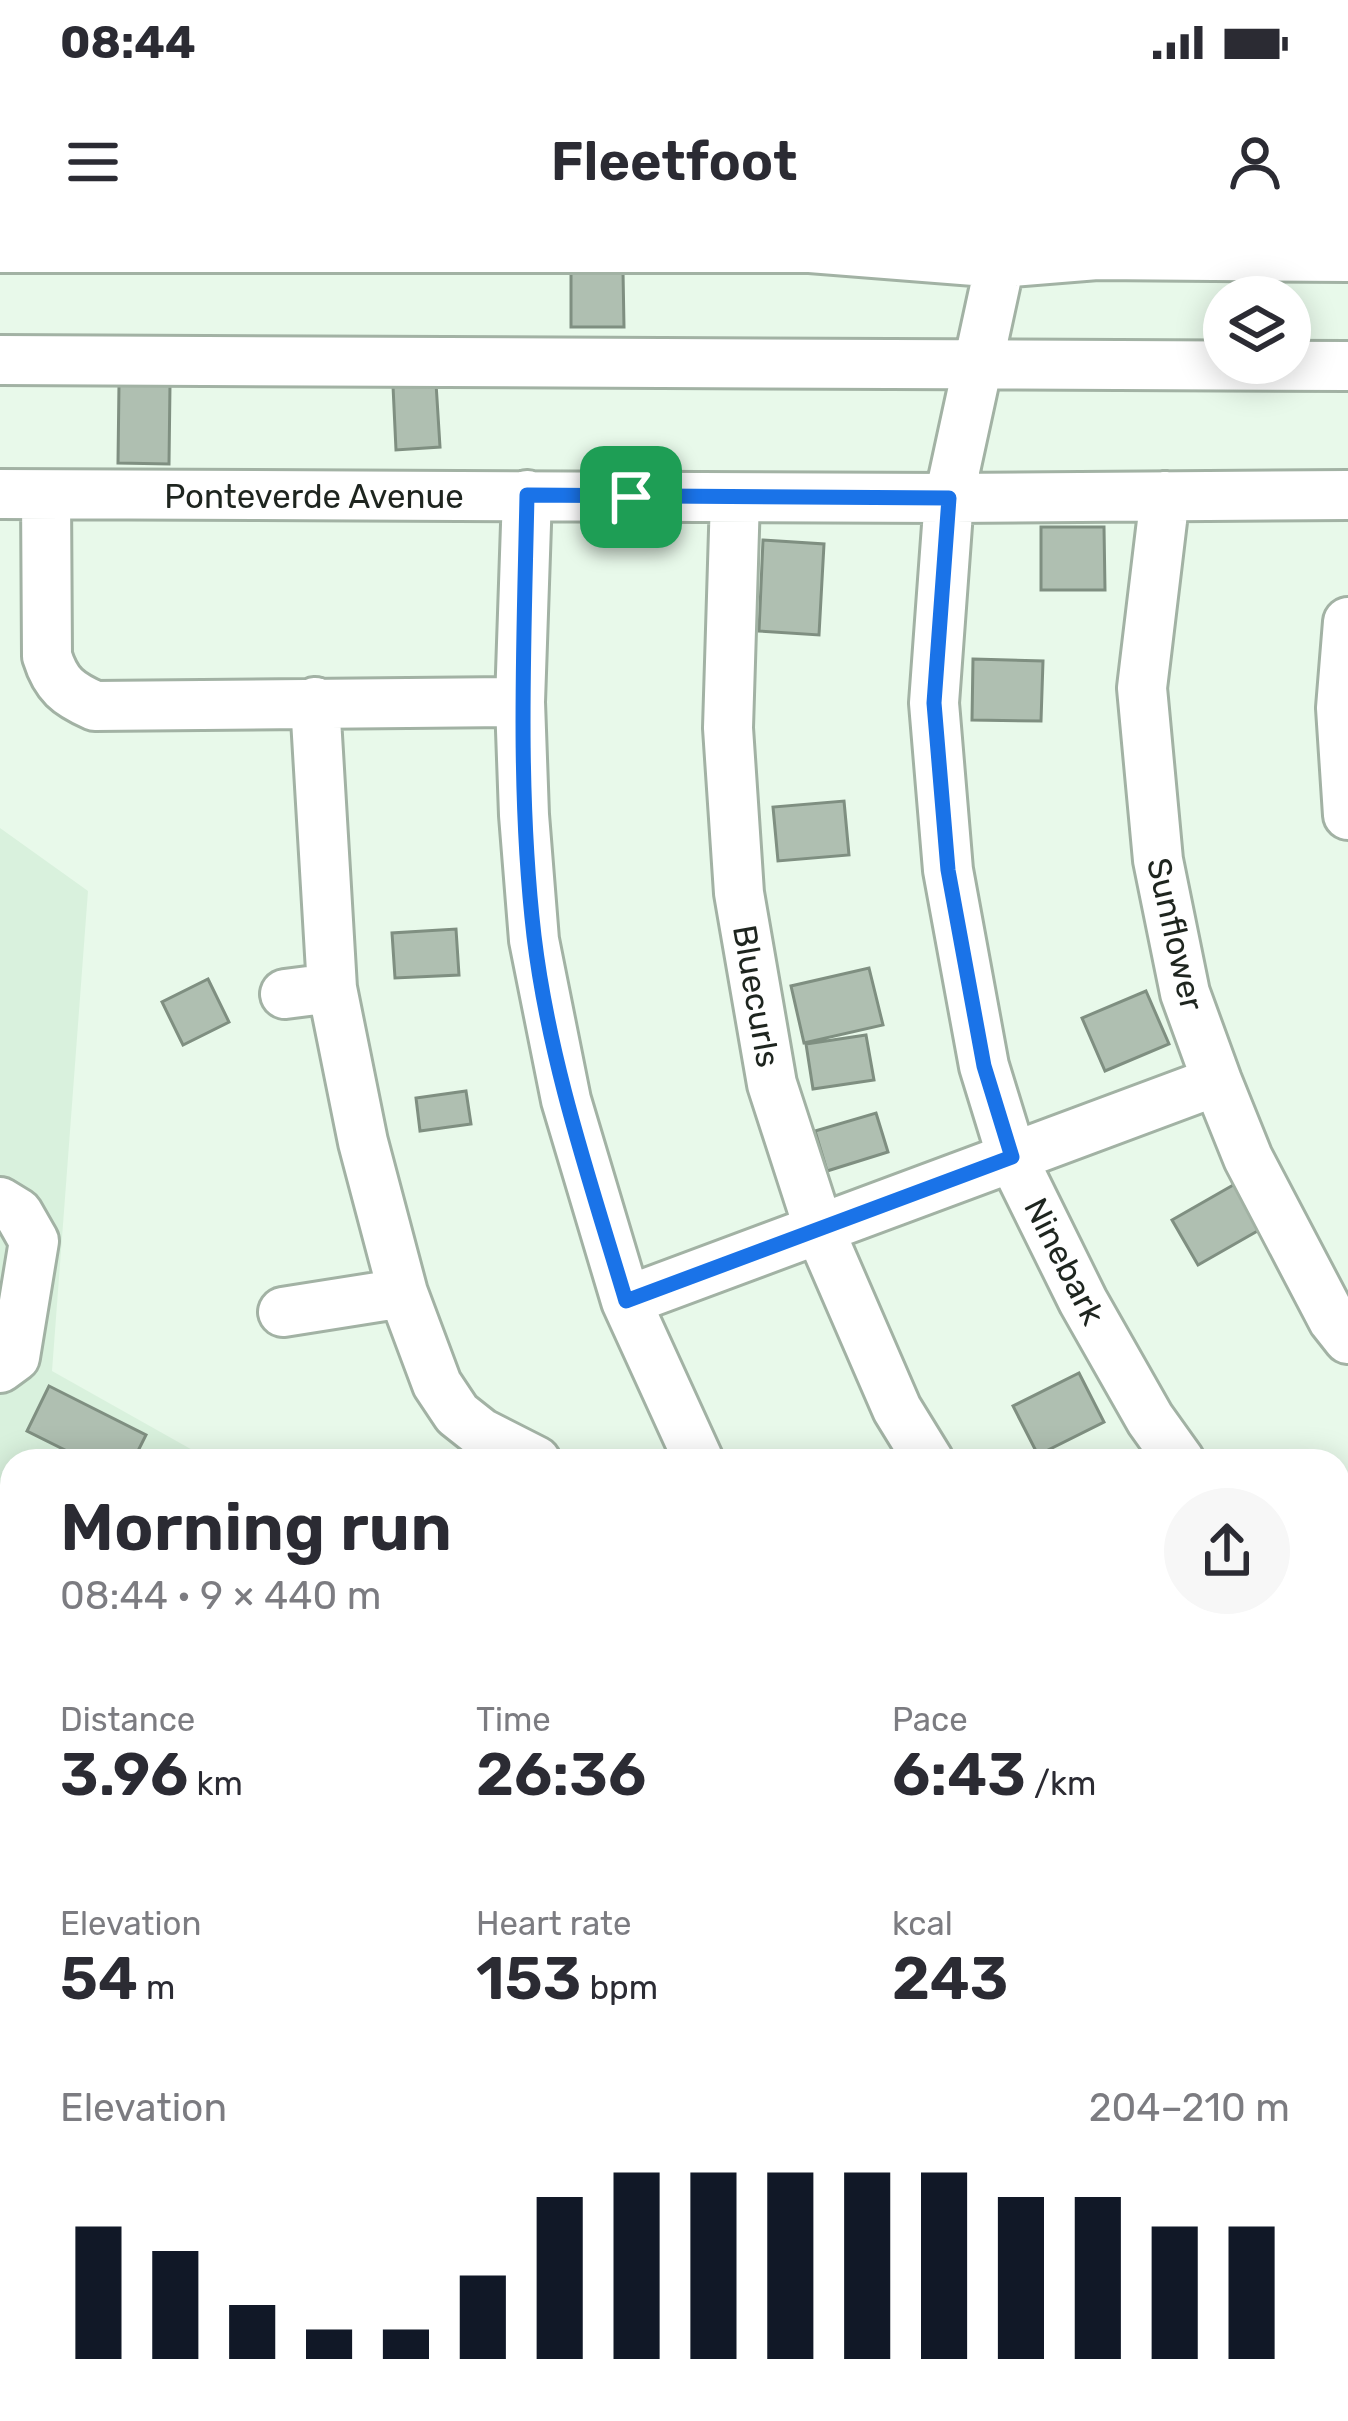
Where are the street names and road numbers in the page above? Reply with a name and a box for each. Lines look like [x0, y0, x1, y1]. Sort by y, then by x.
street label: Ponteverde Avenue [164, 477, 464, 516]
street label: Sunflower [1139, 854, 1212, 1015]
street label: Bluecurls [725, 922, 788, 1070]
street label: Ninebark [1016, 1191, 1113, 1331]

